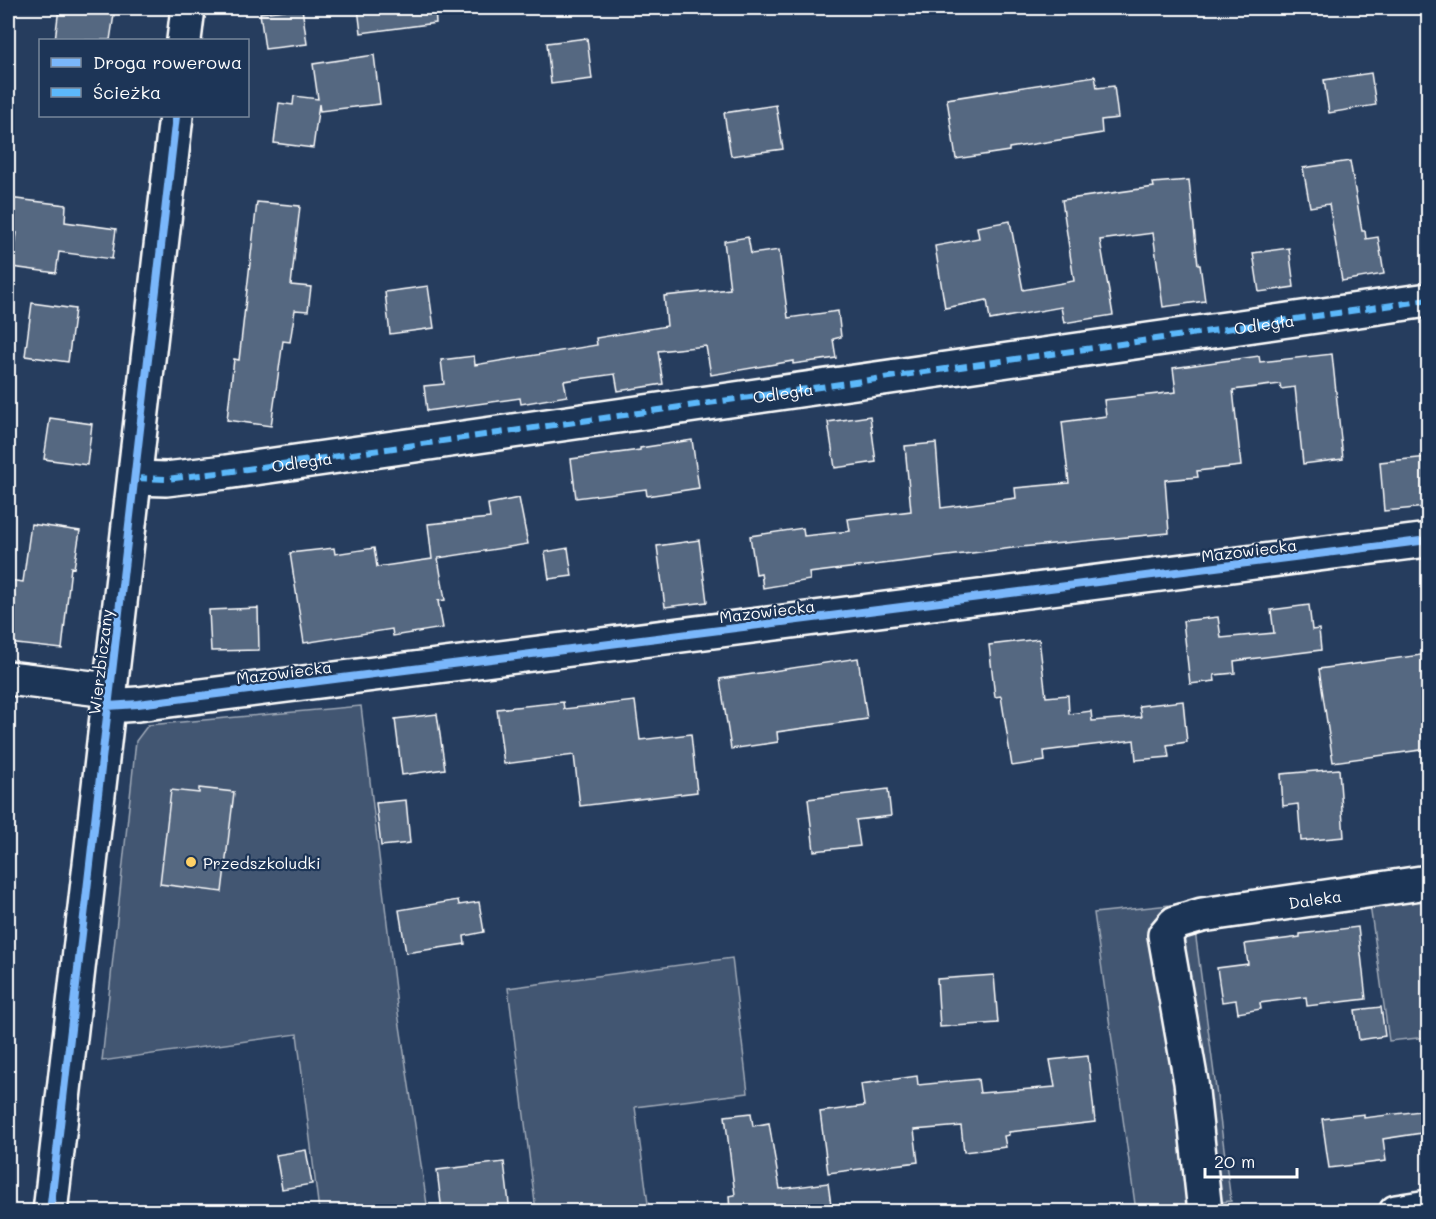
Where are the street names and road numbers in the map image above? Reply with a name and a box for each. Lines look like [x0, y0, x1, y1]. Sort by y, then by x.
street label: Odległa [1232, 309, 1296, 338]
street label: Odległa [751, 378, 815, 407]
street label: Odległa [270, 446, 334, 476]
street label: Mazowiecka [1200, 534, 1298, 566]
street label: Mazowiecka [718, 595, 816, 627]
street label: Wierzbiczany [83, 608, 117, 716]
street label: Mazowiecka [235, 656, 333, 688]
street label: Daleka [1287, 884, 1343, 913]

